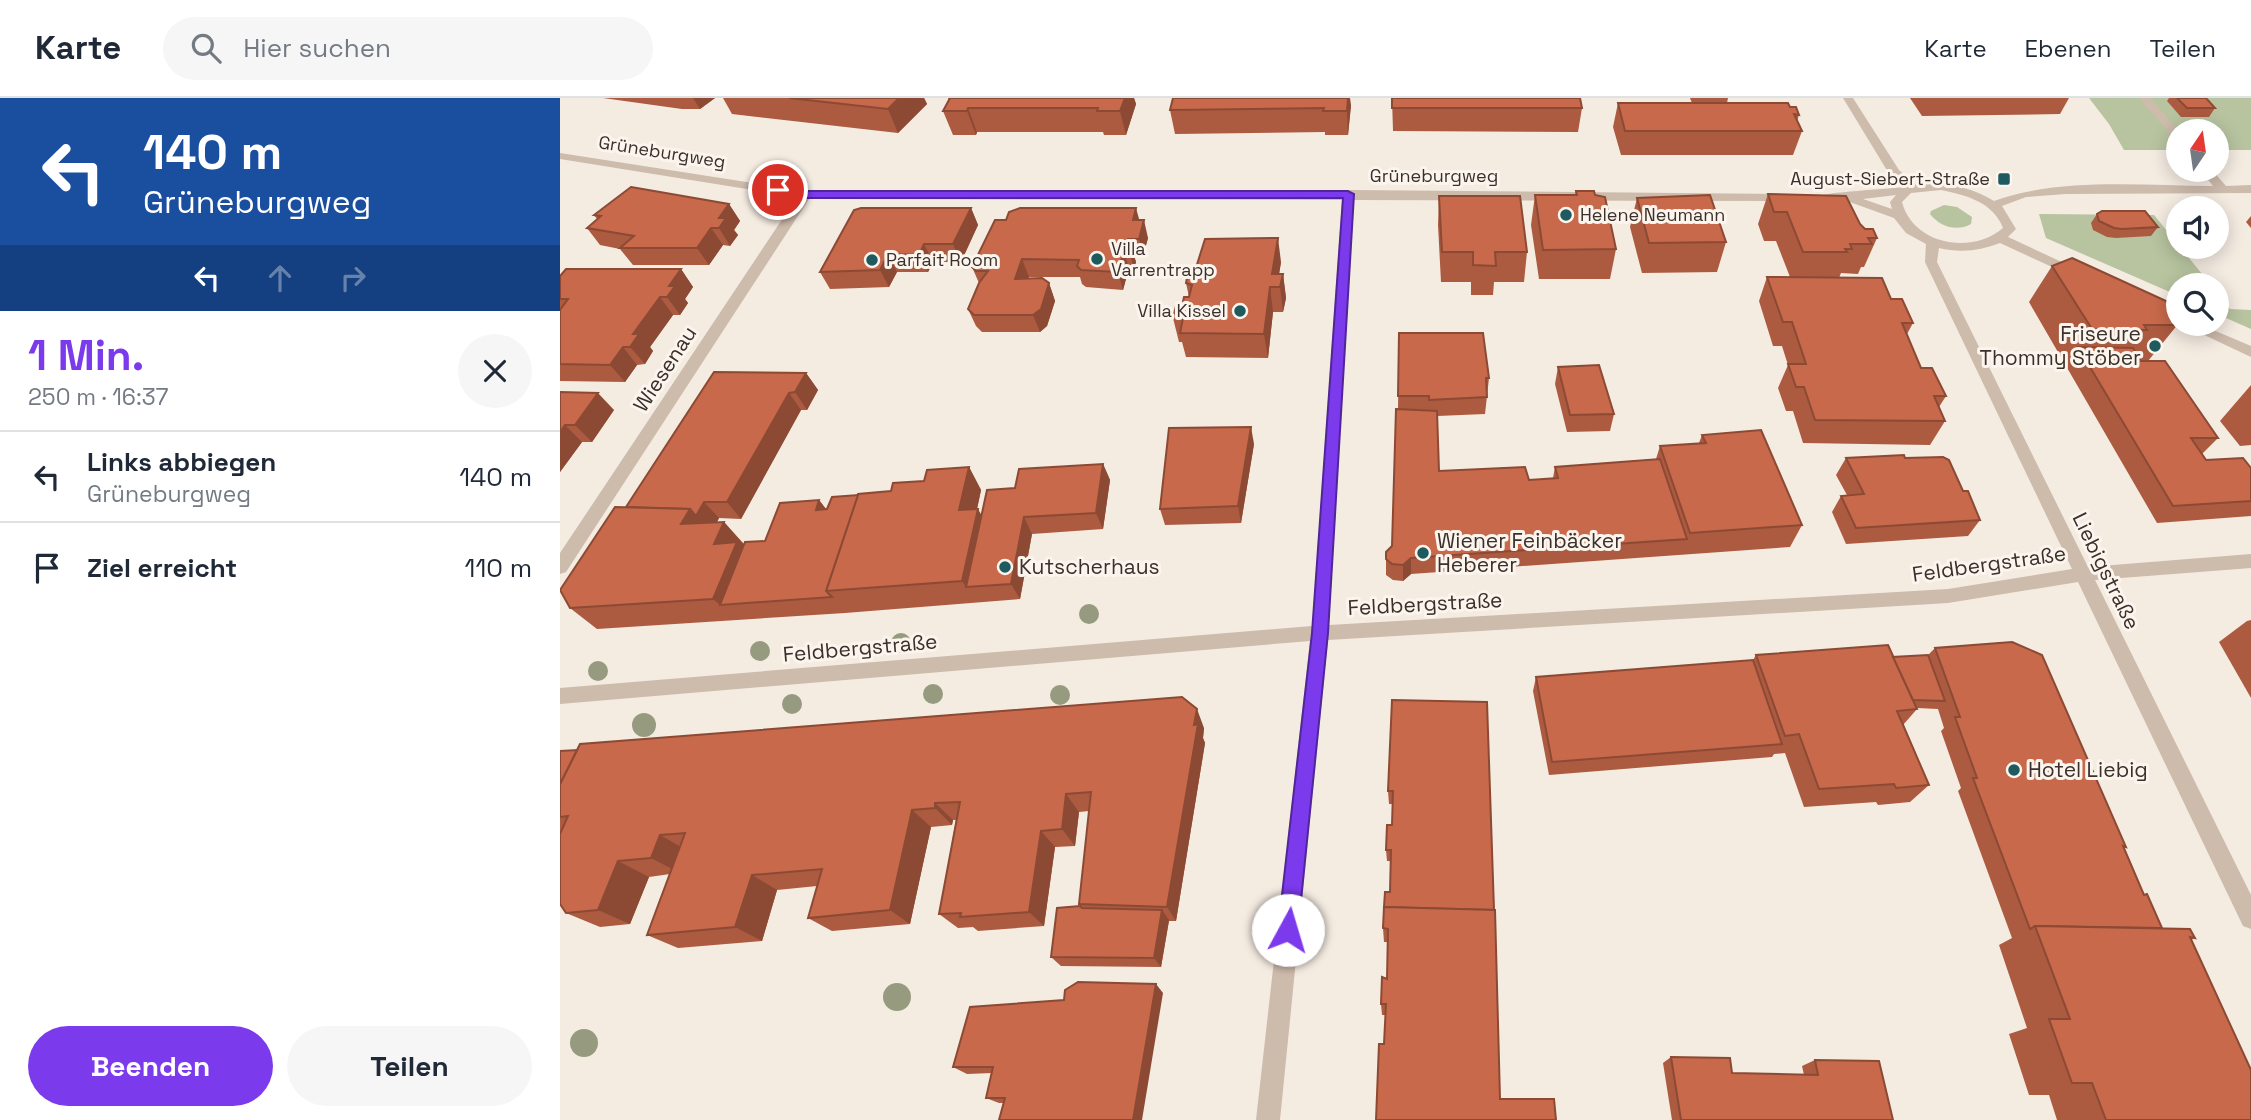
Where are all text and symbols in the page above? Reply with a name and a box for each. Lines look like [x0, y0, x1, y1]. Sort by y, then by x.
search box [163, 17, 653, 80]
text: Karte [35, 27, 121, 69]
icon: search [187, 29, 225, 67]
text: Hier suchen [243, 31, 391, 65]
text: Karte [1924, 33, 1987, 64]
text: Ebenen [2025, 33, 2111, 64]
text: Teilen [2149, 33, 2216, 64]
north arrow [2166, 119, 2230, 182]
map controls [2166, 119, 2229, 336]
text: 140 m [143, 121, 282, 183]
icon: left [28, 126, 119, 217]
street label: Grüneburgweg [597, 130, 727, 173]
pin [748, 160, 808, 220]
street label: Grüneburgweg [1370, 164, 1498, 187]
place label: August-Siebert-Straße [1790, 167, 1990, 190]
icon: arrive [759, 171, 797, 209]
marker: August-Siebert-Straße [1996, 171, 2012, 187]
text: Grüneburgweg [143, 182, 371, 222]
button: sound [2166, 196, 2229, 259]
place label: Helene Neumann [1580, 203, 1725, 226]
marker: Helene Neumann [1558, 207, 1574, 223]
place label: Villa Varrentrapp [1111, 237, 1215, 281]
place label: Parfait Room [886, 248, 998, 271]
marker: Villa Varrentrapp [1089, 251, 1105, 267]
marker: Parfait Room [864, 252, 880, 268]
icon: left [188, 259, 226, 297]
icon: ahead [261, 259, 299, 297]
icon: right [334, 259, 372, 297]
button: search [2166, 273, 2229, 336]
place label: Villa Kissel [1137, 299, 1226, 322]
marker: Villa Kissel [1232, 303, 1248, 319]
place label: Friseure Thommy Stöber [1980, 320, 2141, 371]
street label: Wiesenau [627, 321, 702, 417]
text: 1 Min. [28, 329, 144, 382]
button: close [458, 334, 532, 408]
marker: Friseure Thommy Stöber [2147, 338, 2163, 354]
text: 250 m · 16:37 [28, 382, 169, 412]
text: Links abbiegen [87, 445, 276, 479]
icon: left [28, 458, 66, 496]
text: 140 m [459, 460, 532, 494]
text: Grüneburgweg [87, 479, 251, 509]
street label: Liebigstraße [2066, 508, 2146, 634]
place label: Wiener Feinbäcker Heberer [1437, 527, 1622, 578]
street label: Feldbergstraße [1910, 539, 2068, 588]
marker: Wiener Feinbäcker Heberer [1415, 545, 1431, 561]
icon: arrive [28, 549, 66, 587]
text: Ziel erreicht [87, 551, 237, 585]
text: 110 m [465, 551, 532, 585]
place label: Kutscherhaus [1019, 553, 1160, 580]
marker: Kutscherhaus [997, 559, 1013, 575]
street label: Feldbergstraße [1347, 586, 1503, 621]
street label: Feldbergstraße [782, 627, 938, 668]
place label: Hotel Liebig [2028, 756, 2148, 783]
marker: Hotel Liebig [2006, 762, 2022, 778]
position arrow [1251, 893, 1325, 967]
button: Beenden [28, 1026, 273, 1106]
button: Teilen [287, 1026, 532, 1106]

